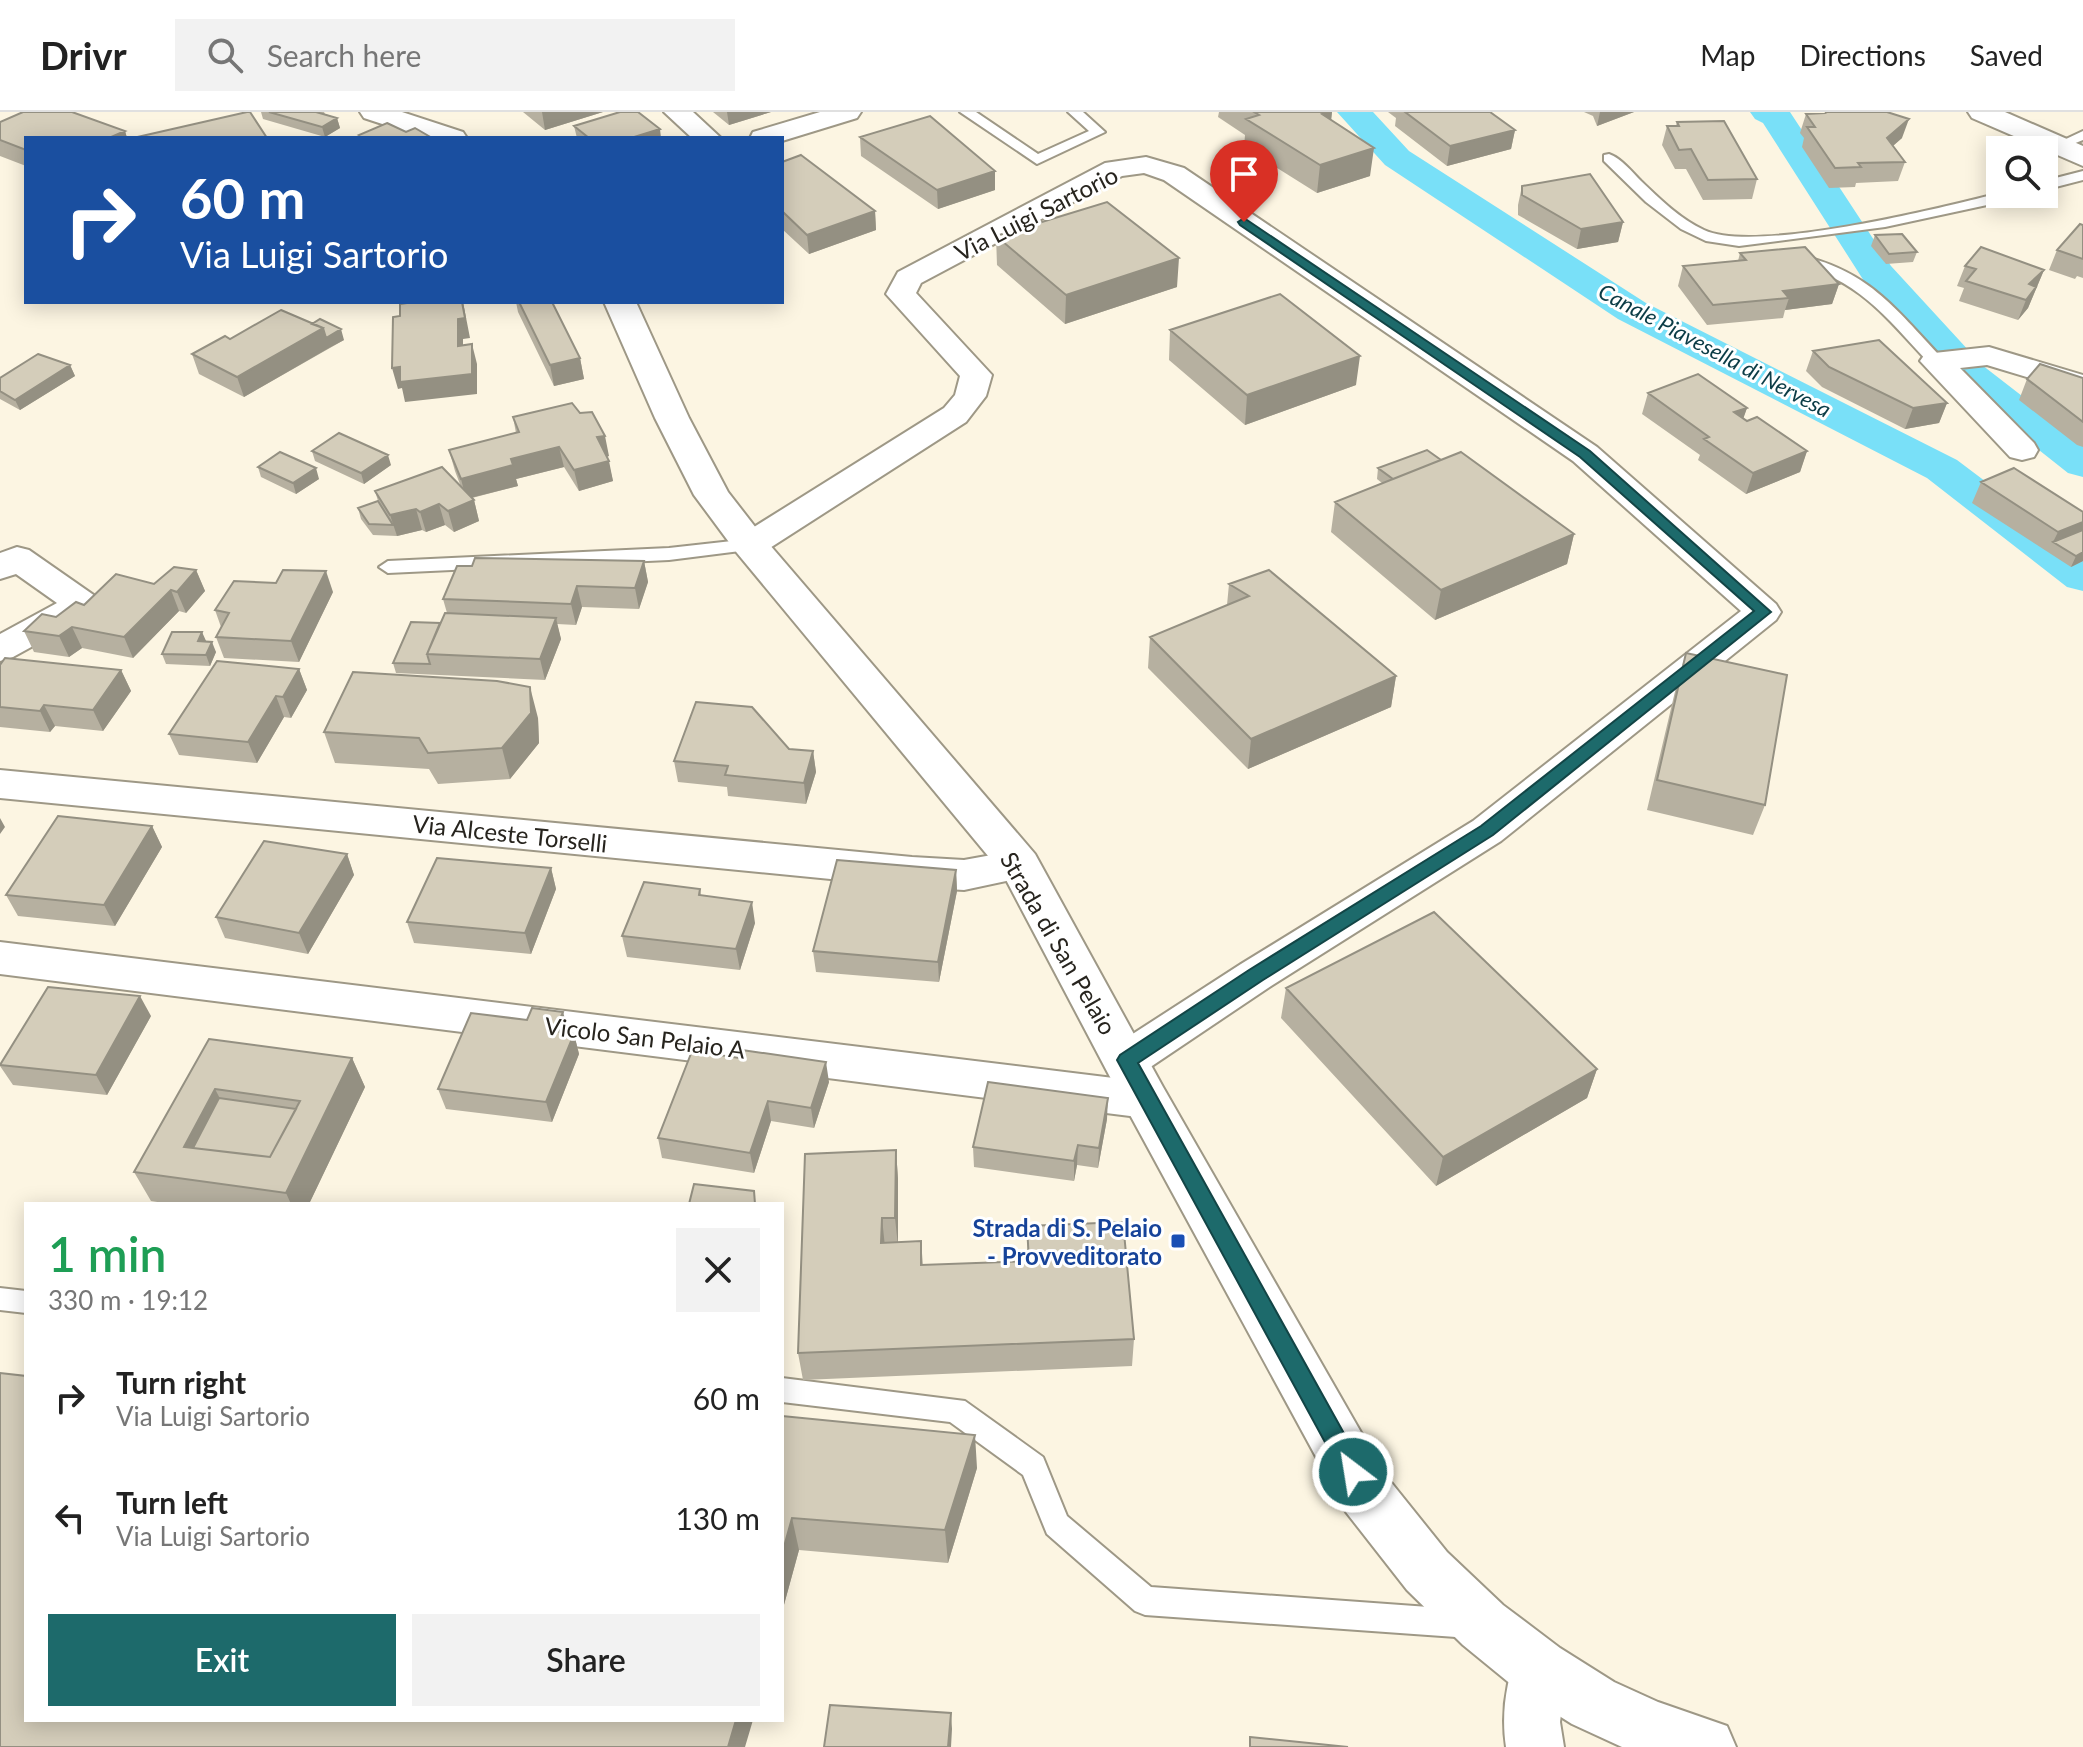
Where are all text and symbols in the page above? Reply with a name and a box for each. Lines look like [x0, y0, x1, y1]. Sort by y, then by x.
search box [175, 19, 735, 91]
text: Drivr [40, 32, 127, 78]
icon: search [203, 33, 247, 77]
text: Search here [267, 37, 421, 73]
text: Map [1700, 38, 1755, 72]
text: Directions [1799, 38, 1926, 72]
text: Saved [1970, 38, 2043, 72]
map controls [1986, 136, 2058, 208]
button: search [1986, 136, 2058, 208]
pin [1210, 140, 1278, 222]
icon: arrive [1222, 152, 1266, 196]
street label: Via Luigi Sartorio [950, 159, 1122, 267]
text: 60 m [180, 164, 305, 231]
icon: right [48, 168, 152, 272]
text: Via Luigi Sartorio [180, 232, 449, 276]
water label: Canale Piavesella di Nervesa [1594, 277, 1836, 423]
street label: Via Alceste Torselli [411, 808, 609, 858]
street label: Strada di San Pelaio [995, 846, 1123, 1040]
street label: Vicolo San Pelaio A [543, 1010, 748, 1064]
place label: Strada di S. Pelaio - Provveditorato [972, 1213, 1162, 1270]
text: 1 min [48, 1225, 166, 1282]
button: close [676, 1228, 760, 1312]
marker: Strada di S. Pelaio - Provveditorato [1169, 1232, 1187, 1250]
text: 330 m · 19:12 [48, 1284, 208, 1316]
text: Turn right [116, 1364, 246, 1400]
icon: right [48, 1376, 92, 1420]
text: 60 m [693, 1380, 760, 1416]
text: Via Luigi Sartorio [116, 1400, 310, 1432]
position arrow [1311, 1430, 1395, 1514]
text: Turn left [116, 1484, 228, 1520]
icon: left [48, 1496, 92, 1540]
text: 130 m [675, 1500, 760, 1536]
text: Via Luigi Sartorio [116, 1520, 310, 1552]
button: Exit [48, 1614, 396, 1706]
button: Share [412, 1614, 760, 1706]

